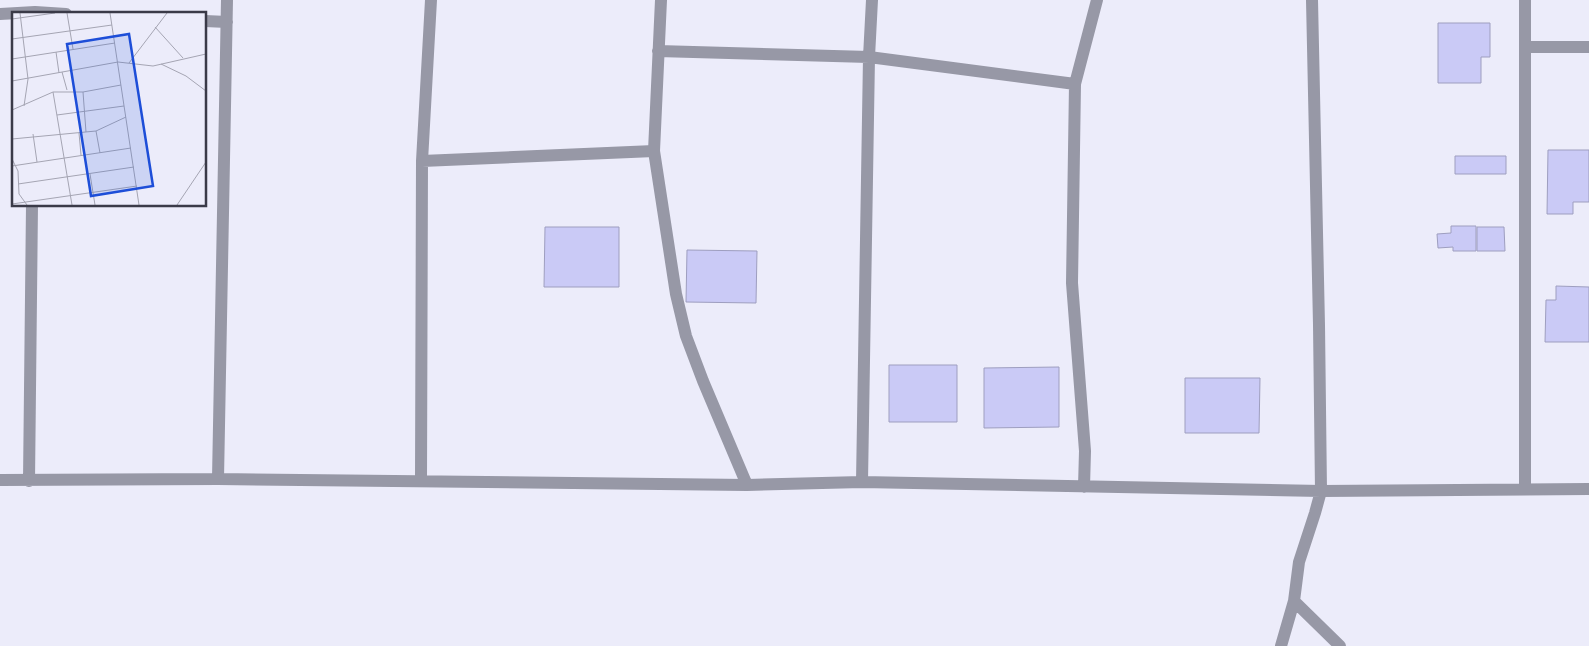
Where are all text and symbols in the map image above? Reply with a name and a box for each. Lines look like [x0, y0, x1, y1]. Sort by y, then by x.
inset map [12, 12, 206, 206]

